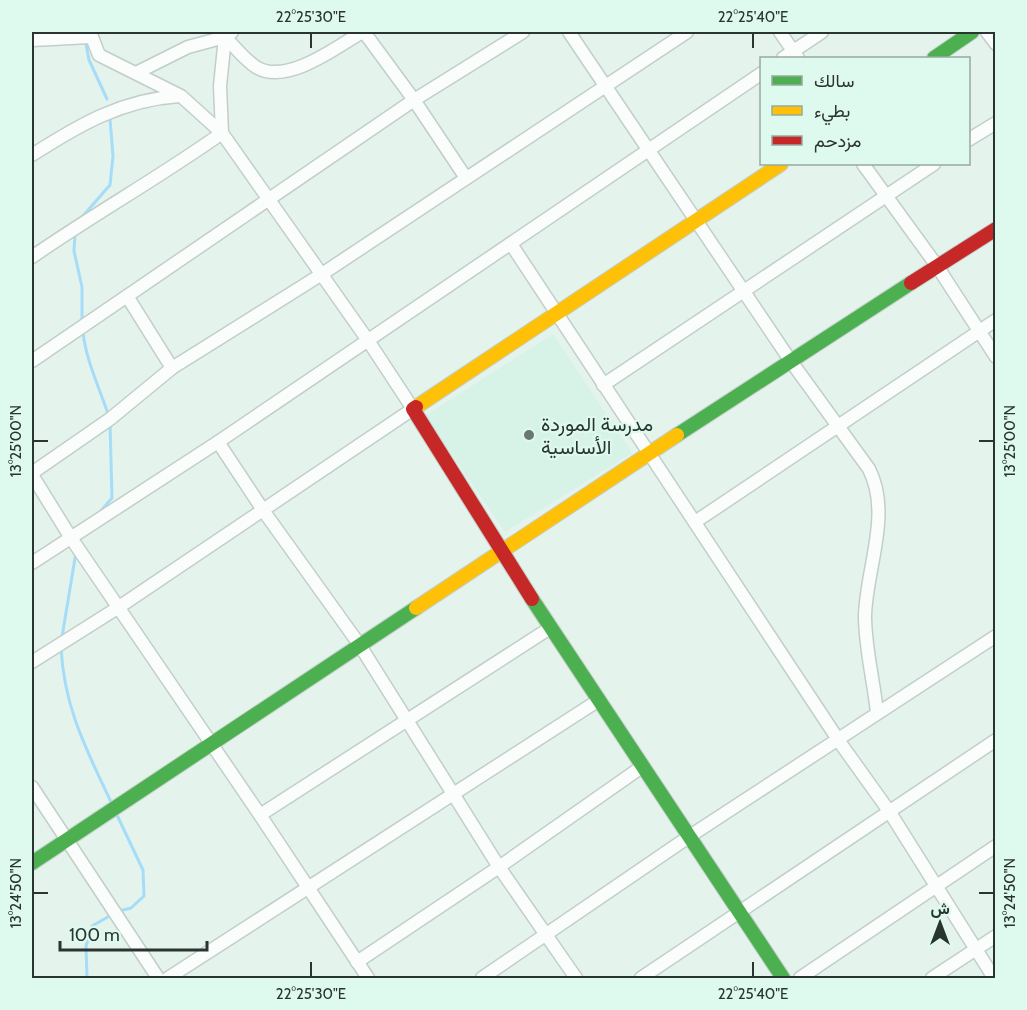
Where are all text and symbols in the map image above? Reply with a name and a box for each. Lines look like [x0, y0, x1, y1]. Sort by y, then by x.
text: 22°25'30"E [276, 8, 346, 26]
text: 22°25'40"E [718, 8, 788, 26]
legend [760, 57, 970, 165]
text: سالك [814, 70, 854, 92]
text: بطيء [814, 100, 850, 126]
text: مزدحم [814, 130, 861, 153]
text: 13°25'00"N [7, 405, 25, 477]
text: 13°25'00"N [1001, 405, 1019, 477]
place label: مدرسة الموردة الأساسية [541, 412, 653, 459]
marker: مدرسة الموردة الأساسية [522, 428, 536, 442]
text: 13°24'50"N [7, 858, 25, 928]
text: 13°24'50"N [1001, 858, 1019, 928]
north arrow [910, 893, 970, 953]
text: ش [930, 899, 950, 918]
scale bar [60, 914, 207, 952]
text: 100 m [69, 924, 120, 946]
text: 22°25'30"E [276, 985, 346, 1003]
text: 22°25'40"E [718, 985, 788, 1003]

